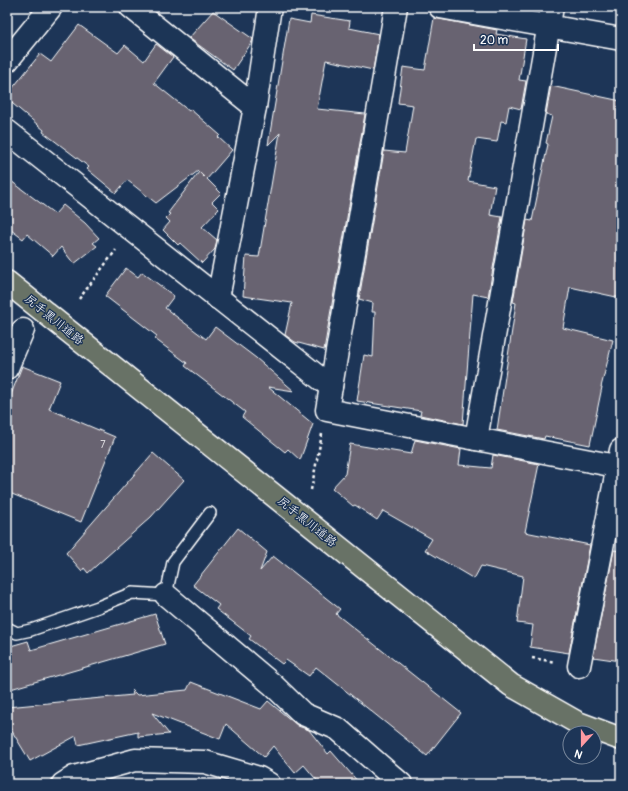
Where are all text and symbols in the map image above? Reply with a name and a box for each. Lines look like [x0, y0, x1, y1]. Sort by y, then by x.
scale bar [474, 26, 558, 52]
text: 20 m [480, 33, 509, 48]
street label: 尻手黒川道路 [21, 292, 87, 348]
house number: 7 [100, 439, 106, 451]
street label: 尻手黒川道路 [274, 494, 340, 550]
north arrow [562, 725, 602, 765]
text: N [572, 746, 584, 761]

